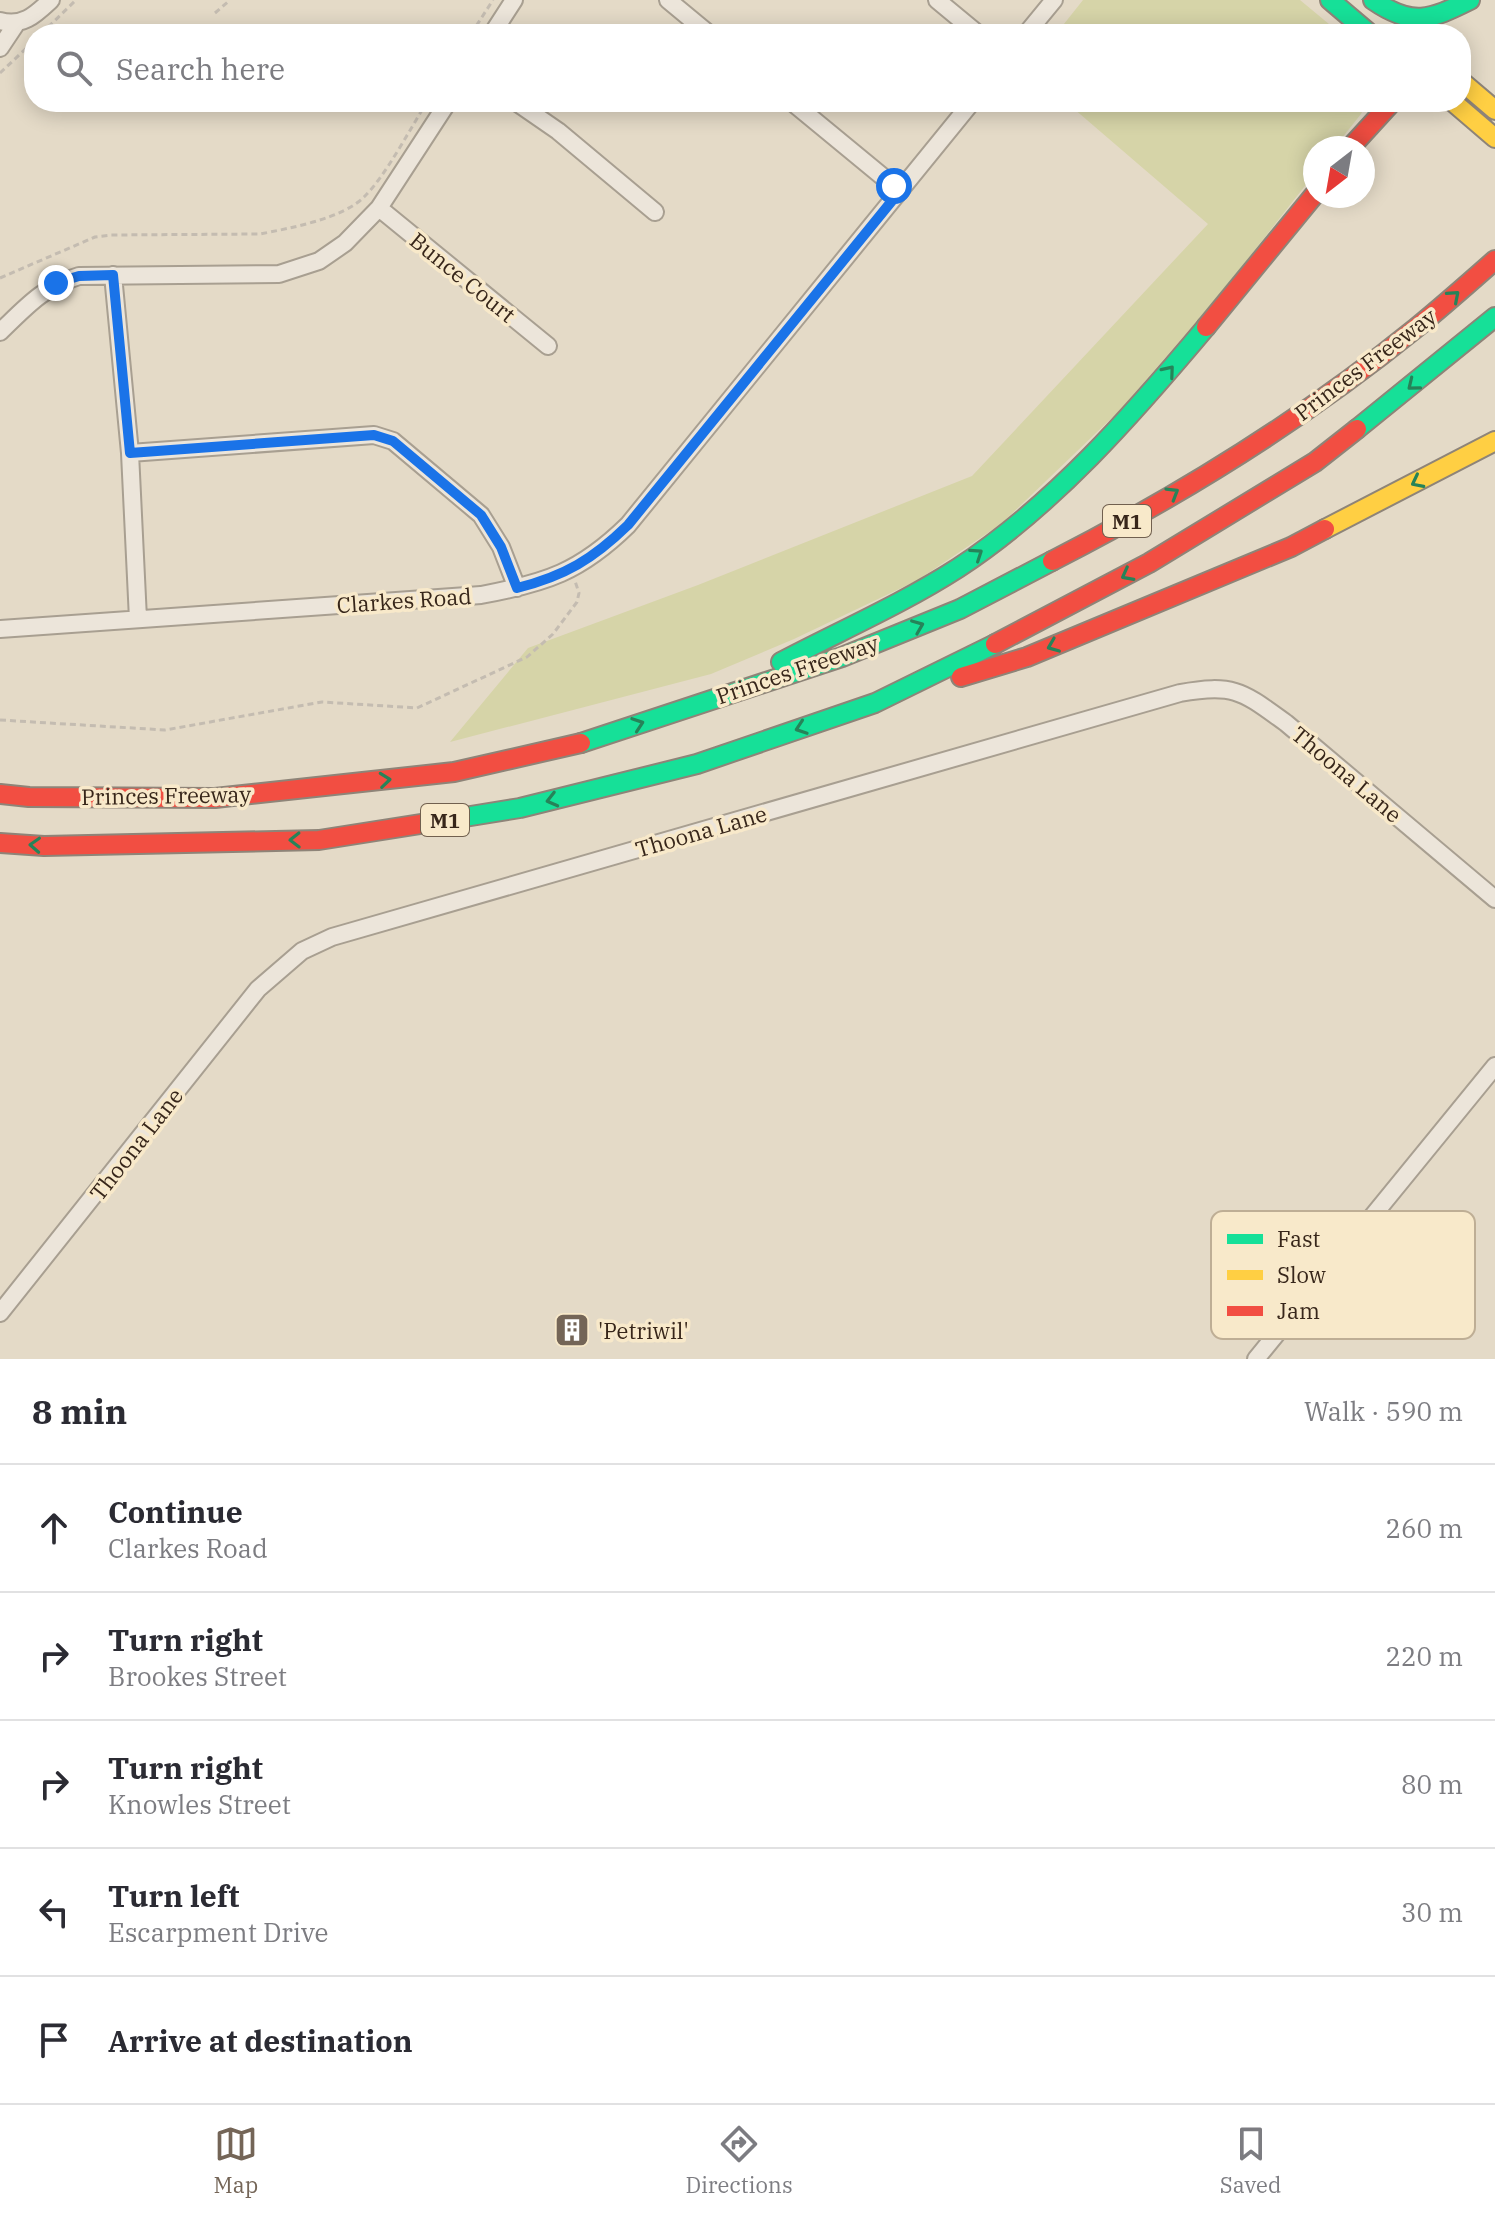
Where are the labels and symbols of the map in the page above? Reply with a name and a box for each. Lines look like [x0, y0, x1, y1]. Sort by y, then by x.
north arrow [1303, 136, 1375, 208]
route start [876, 168, 912, 204]
street label: Bunce Court [404, 225, 522, 329]
route end [38, 265, 74, 301]
one-way arrow [1444, 291, 1459, 306]
street label: Princes Freeway [1288, 301, 1442, 427]
one-way arrow [1159, 365, 1174, 380]
one-way arrow [1407, 375, 1422, 389]
one-way arrow [1411, 472, 1426, 487]
one-way arrow [1164, 487, 1179, 503]
road number: M1 [1103, 505, 1151, 537]
one-way arrow [968, 548, 982, 563]
one-way arrow [1121, 565, 1136, 580]
street label: Clarkes Road [336, 581, 472, 619]
one-way arrow [910, 619, 924, 636]
street label: Princes Freeway [712, 628, 882, 710]
one-way arrow [1047, 636, 1061, 653]
one-way arrow [630, 717, 644, 734]
one-way arrow [795, 719, 809, 735]
street label: Thoona Lane [1286, 719, 1408, 829]
one-way arrow [379, 771, 392, 788]
street label: Princes Freeway [81, 779, 252, 811]
one-way arrow [545, 791, 559, 808]
street label: Thoona Lane [632, 798, 770, 864]
road number: M1 [421, 804, 469, 836]
one-way arrow [288, 832, 301, 849]
one-way arrow [28, 837, 41, 854]
street label: Thoona Lane [83, 1082, 189, 1206]
legend [1211, 1211, 1475, 1339]
text: Fast [1277, 1224, 1320, 1253]
text: Slow [1277, 1260, 1326, 1289]
text: Jam [1277, 1296, 1320, 1325]
building icon: 'Petriwil' [553, 1311, 591, 1349]
place label: 'Petriwil' [598, 1316, 689, 1345]

